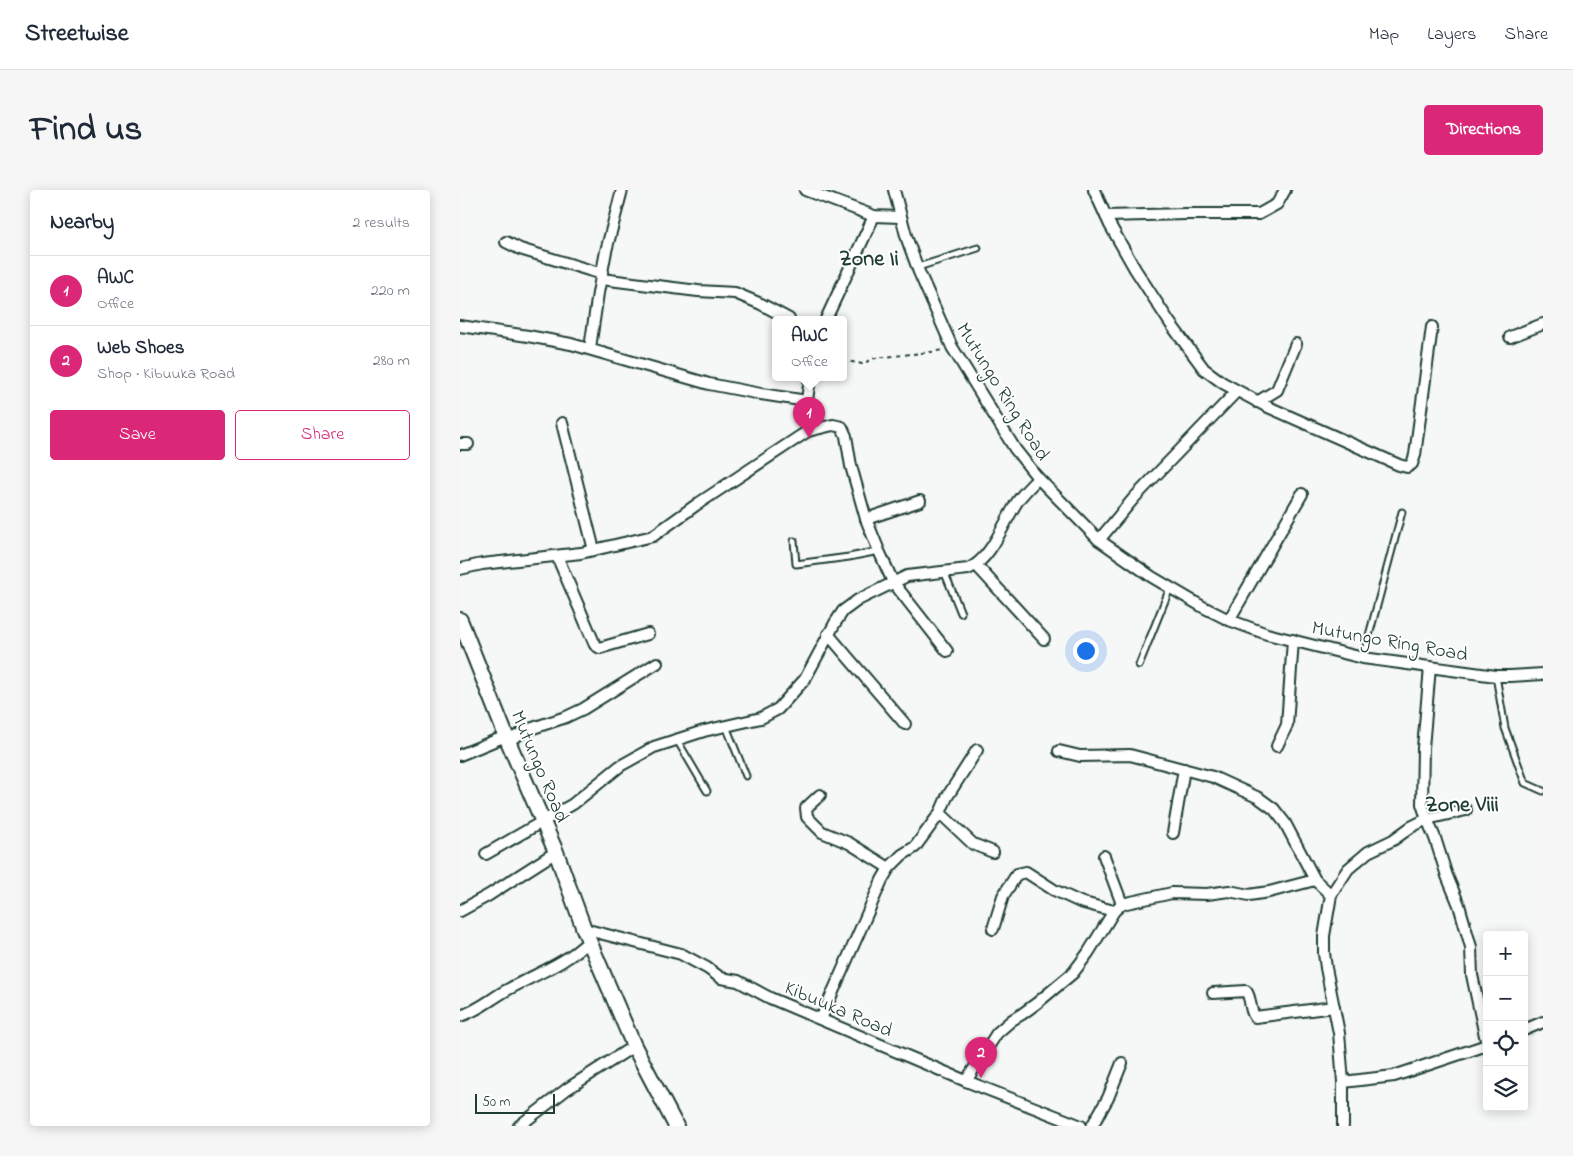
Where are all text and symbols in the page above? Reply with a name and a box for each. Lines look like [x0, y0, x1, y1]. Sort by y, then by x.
text: Streetwise [25, 17, 129, 52]
text: Map [1369, 22, 1399, 48]
text: Layers [1427, 22, 1477, 48]
text: Share [1505, 22, 1548, 48]
text: Find us [30, 105, 142, 156]
button: Directions [1424, 105, 1543, 155]
text: Nearby [50, 208, 114, 238]
text: 2 results [352, 211, 410, 235]
district label: Zone Ii [839, 244, 899, 276]
text: AWC [97, 265, 134, 292]
text: 1 [63, 279, 69, 303]
text: 220 m [371, 279, 410, 303]
text: Office [97, 292, 134, 316]
popup [772, 316, 847, 381]
street label: Mutungo Ring Road [947, 318, 1056, 467]
text: AWC [791, 323, 828, 350]
text: Web Shoes [97, 335, 184, 362]
text: 2 [62, 349, 70, 373]
text: 280 m [373, 349, 410, 373]
text: Office [791, 350, 828, 374]
text: Shop · Kibuuka Road [97, 362, 235, 386]
pin: 1 [793, 397, 825, 438]
button: Save [50, 410, 225, 460]
button: Share [235, 410, 410, 460]
street label: Mutungo Ring Road [1309, 614, 1470, 671]
your location [1073, 638, 1099, 664]
street label: Mutungo Road [501, 706, 575, 828]
district label: Zone Viii [1425, 790, 1499, 822]
map controls [1483, 931, 1528, 1111]
button: + [1483, 931, 1528, 976]
street label: Kibuuka Road [780, 975, 896, 1046]
button: − [1483, 976, 1528, 1021]
button: locate [1483, 1021, 1528, 1066]
pin: 2 [965, 1037, 997, 1078]
button: layers [1483, 1066, 1528, 1111]
scale bar [475, 1091, 555, 1114]
text: 50 m [482, 1092, 510, 1113]

